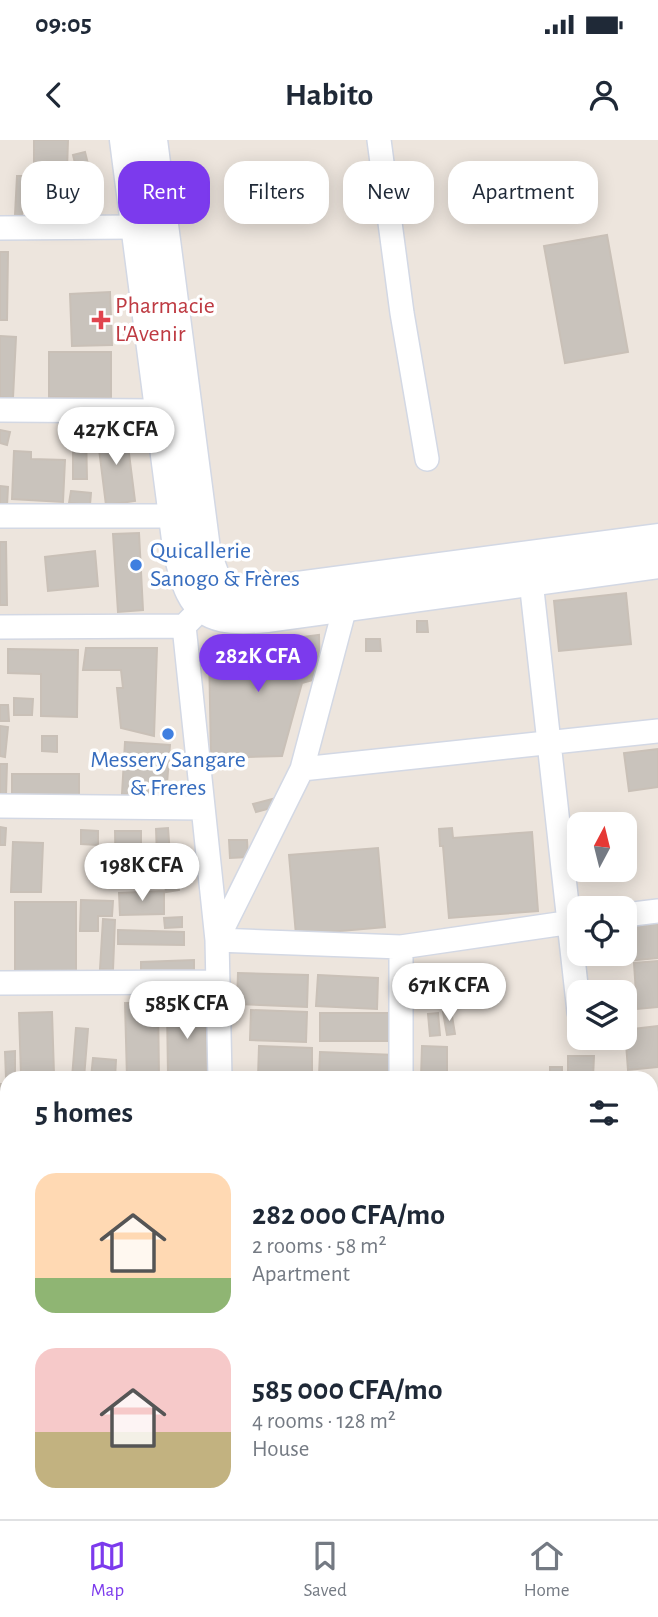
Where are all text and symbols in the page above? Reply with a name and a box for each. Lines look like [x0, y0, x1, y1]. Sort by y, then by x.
text: 09:05 [35, 11, 92, 37]
icon: back [35, 76, 73, 114]
icon: person [585, 76, 623, 114]
text: Habito [285, 79, 373, 111]
chip: Buy [21, 161, 104, 224]
chip: Rent [118, 161, 210, 224]
chip: Filters [224, 161, 329, 224]
chip: New [343, 161, 434, 224]
chip: Apartment [448, 161, 598, 224]
place label: Pharmacie L'Avenir [115, 294, 215, 346]
marker: Pharmacie L'Avenir [93, 312, 109, 328]
pin: 427K CFA [44, 408, 188, 467]
text: 427K CFA [74, 418, 158, 441]
place label: Quicallerie Sanogo & Frères [150, 539, 300, 591]
marker: Quicallerie Sanogo & Frères [128, 557, 144, 573]
pin: 282K CFA [186, 634, 330, 694]
text: 282K CFA [215, 645, 301, 668]
marker: Messery Sangare & Freres [160, 726, 176, 742]
place label: Messery Sangare & Freres [90, 748, 246, 800]
north arrow [567, 812, 637, 882]
map controls [567, 812, 637, 1050]
pin: 198K CFA [70, 844, 214, 903]
text: 198K CFA [100, 854, 184, 877]
button: locate [567, 896, 637, 966]
pin: 671K CFA [377, 964, 521, 1023]
text: 671K CFA [408, 974, 490, 997]
button: layers [567, 980, 637, 1050]
pin: 585K CFA [115, 982, 259, 1041]
text: 585K CFA [145, 992, 229, 1015]
icon: filters [585, 1094, 623, 1132]
text: 5 homes [35, 1098, 133, 1128]
text: 282 000 CFA/mo [252, 1200, 445, 1230]
icon: home [91, 1201, 175, 1285]
text: 2 rooms · 58 m² [252, 1235, 387, 1258]
text: Apartment [252, 1263, 350, 1286]
text: 585 000 CFA/mo [252, 1375, 443, 1405]
icon: home [91, 1376, 175, 1460]
text: 4 rooms · 128 m² [252, 1410, 396, 1433]
text: House [252, 1438, 309, 1461]
tab: Map [88, 1537, 126, 1602]
tab: Saved [303, 1537, 347, 1602]
tab: Home [524, 1537, 570, 1602]

